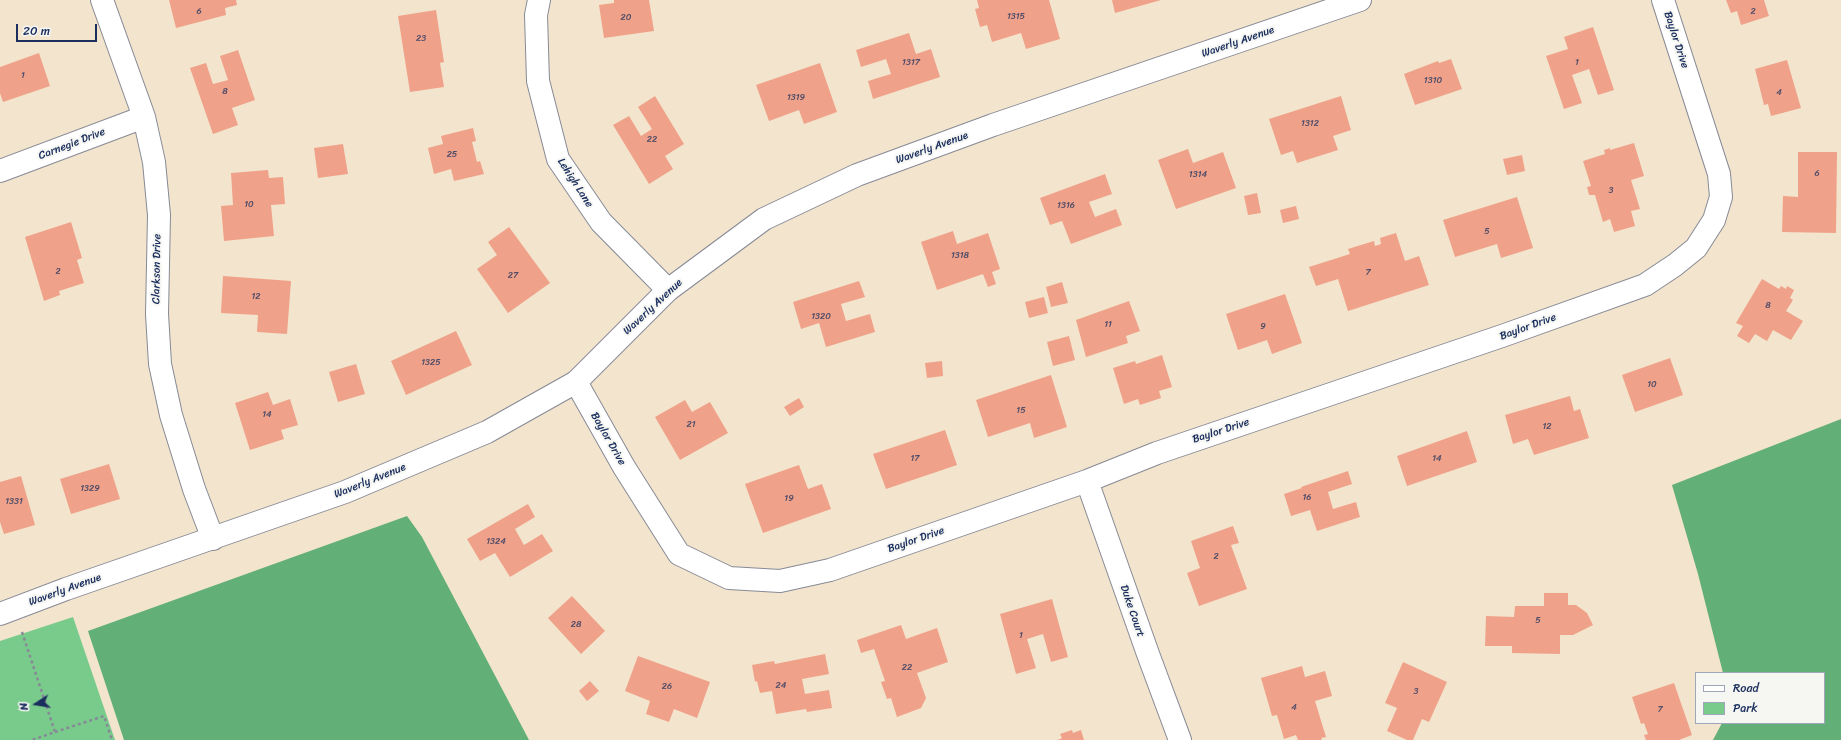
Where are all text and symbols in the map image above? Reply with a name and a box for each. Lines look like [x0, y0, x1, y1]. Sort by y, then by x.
house number: 6 [196, 7, 202, 17]
house number: 2 [1750, 7, 1756, 17]
street label: Baylor Drive [1661, 10, 1691, 70]
house number: 1315 [1007, 12, 1025, 22]
house number: 20 [621, 13, 631, 23]
scale bar [18, 16, 99, 42]
text: 20 m [23, 20, 50, 42]
street label: Waverly Avenue [1200, 23, 1276, 61]
house number: 23 [416, 34, 426, 44]
house number: 1317 [902, 58, 920, 68]
house number: 1 [1575, 58, 1579, 68]
house number: 1 [21, 71, 25, 81]
house number: 1310 [1424, 76, 1442, 86]
house number: 8 [222, 87, 228, 97]
house number: 4 [1776, 88, 1782, 98]
house number: 1319 [787, 93, 805, 103]
house number: 1312 [1301, 119, 1319, 129]
street label: Carnegie Drive [37, 125, 107, 163]
street label: Waverly Avenue [894, 129, 970, 167]
house number: 22 [647, 135, 657, 145]
house number: 25 [447, 150, 457, 160]
street label: Lehigh Lane [554, 156, 596, 210]
house number: 6 [1814, 169, 1820, 179]
house number: 1314 [1189, 170, 1207, 180]
house number: 3 [1609, 186, 1613, 196]
house number: 10 [244, 200, 254, 210]
house number: 1316 [1057, 201, 1075, 211]
house number: 5 [1484, 227, 1490, 237]
street label: Clarkson Drive [150, 234, 164, 304]
house number: 1318 [951, 251, 969, 261]
house number: 2 [55, 267, 61, 277]
house number: 7 [1365, 268, 1371, 278]
house number: 27 [508, 271, 518, 281]
street label: Waverly Avenue [621, 276, 685, 338]
house number: 12 [251, 292, 261, 302]
house number: 8 [1765, 301, 1771, 311]
street label: Baylor Drive [1498, 311, 1558, 343]
house number: 1320 [811, 312, 831, 322]
house number: 11 [1104, 320, 1112, 330]
house number: 9 [1260, 322, 1266, 332]
house number: 1325 [421, 358, 441, 368]
house number: 10 [1647, 380, 1657, 390]
house number: 15 [1016, 406, 1026, 416]
house number: 14 [262, 410, 272, 420]
street label: Baylor Drive [587, 410, 629, 468]
street label: Baylor Drive [1191, 416, 1251, 446]
house number: 21 [686, 420, 696, 430]
house number: 12 [1542, 422, 1552, 432]
house number: 17 [911, 454, 919, 464]
house number: 14 [1432, 454, 1442, 464]
street label: Waverly Avenue [332, 461, 408, 501]
house number: 1329 [80, 484, 100, 494]
house number: 16 [1303, 493, 1311, 503]
house number: 19 [784, 494, 794, 504]
house number: 1331 [5, 497, 23, 507]
street label: Baylor Drive [886, 524, 946, 556]
house number: 1324 [486, 537, 506, 547]
house number: 2 [1213, 552, 1219, 562]
street label: Waverly Avenue [27, 571, 103, 609]
street label: Duke Court [1117, 583, 1147, 639]
house number: 5 [1535, 616, 1541, 626]
house number: 28 [571, 620, 581, 630]
house number: 1 [1019, 631, 1023, 641]
house number: 22 [902, 663, 912, 673]
legend [1695, 672, 1825, 724]
text: Road [1733, 677, 1759, 699]
house number: 24 [776, 681, 786, 691]
house number: 26 [662, 682, 672, 692]
north arrow [16, 684, 56, 724]
house number: 3 [1414, 687, 1418, 697]
text: Park [1733, 697, 1758, 719]
text: N [14, 701, 34, 712]
house number: 4 [1291, 703, 1297, 713]
house number: 7 [1657, 705, 1663, 715]

